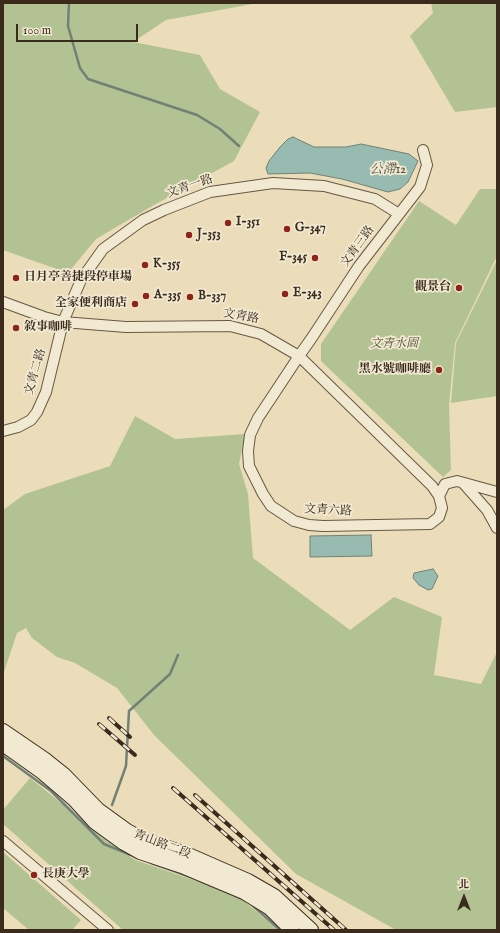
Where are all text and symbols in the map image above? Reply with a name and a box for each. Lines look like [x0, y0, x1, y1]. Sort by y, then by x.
scale bar [18, 16, 140, 42]
text: 100 m [23, 23, 51, 38]
water label: 公滯12 [370, 162, 406, 178]
street label: 文青一路 [165, 172, 215, 202]
place label: I-351 [236, 216, 260, 230]
marker: I-351 [223, 218, 233, 228]
place label: G-347 [295, 222, 326, 236]
street label: 文青三路 [338, 223, 378, 271]
marker: G-347 [282, 224, 292, 234]
place label: J-353 [197, 228, 221, 242]
marker: J-353 [184, 230, 194, 240]
place label: F-345 [279, 251, 307, 265]
marker: F-345 [310, 253, 320, 263]
place label: K-355 [153, 258, 180, 272]
marker: K-355 [140, 260, 150, 270]
place label: 日月亭善捷段停車場 [24, 271, 132, 285]
marker: 日月亭善捷段停車場 [11, 273, 21, 283]
place label: 觀景台 [415, 281, 451, 295]
marker: 觀景台 [454, 283, 464, 293]
place label: E-343 [293, 287, 322, 301]
place label: A-335 [154, 289, 181, 303]
marker: E-343 [280, 289, 290, 299]
place label: B-337 [198, 290, 226, 304]
marker: A-335 [141, 291, 151, 301]
marker: B-337 [185, 292, 195, 302]
place label: 全家便利商店 [55, 297, 127, 311]
marker: 全家便利商店 [130, 299, 140, 309]
street label: 文青路 [222, 307, 260, 327]
place label: 敘事咖啡 [24, 321, 72, 335]
marker: 敘事咖啡 [11, 323, 21, 333]
park label: 文青水園 [370, 338, 418, 352]
street label: 文青二路 [22, 347, 50, 397]
place label: 黑水號咖啡廳 [359, 363, 431, 377]
marker: 黑水號咖啡廳 [434, 365, 444, 375]
street label: 文青六路 [304, 503, 352, 519]
street label: 青山路二段 [131, 828, 193, 862]
place label: 長庚大學 [42, 868, 90, 882]
marker: 長庚大學 [29, 870, 39, 880]
north arrow [444, 877, 484, 917]
text: 北 [459, 878, 470, 892]

